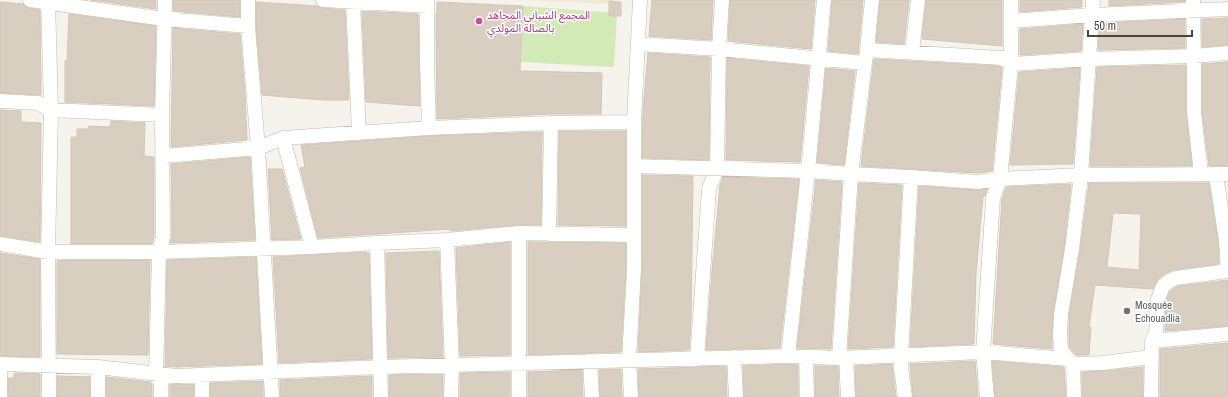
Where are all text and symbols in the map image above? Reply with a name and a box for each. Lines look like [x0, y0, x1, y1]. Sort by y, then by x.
place label: المجمع الشباني المجاهد بالصالة المولدي [487, 8, 590, 38]
scale bar [1088, 12, 1192, 38]
marker: المجمع الشباني المجاهد بالصالة المولدي [474, 16, 484, 26]
text: 50 m [1094, 18, 1116, 34]
place label: Mosquée Echouadlia [1135, 298, 1180, 325]
marker: Mosquée Echouadlia [1122, 306, 1132, 316]

